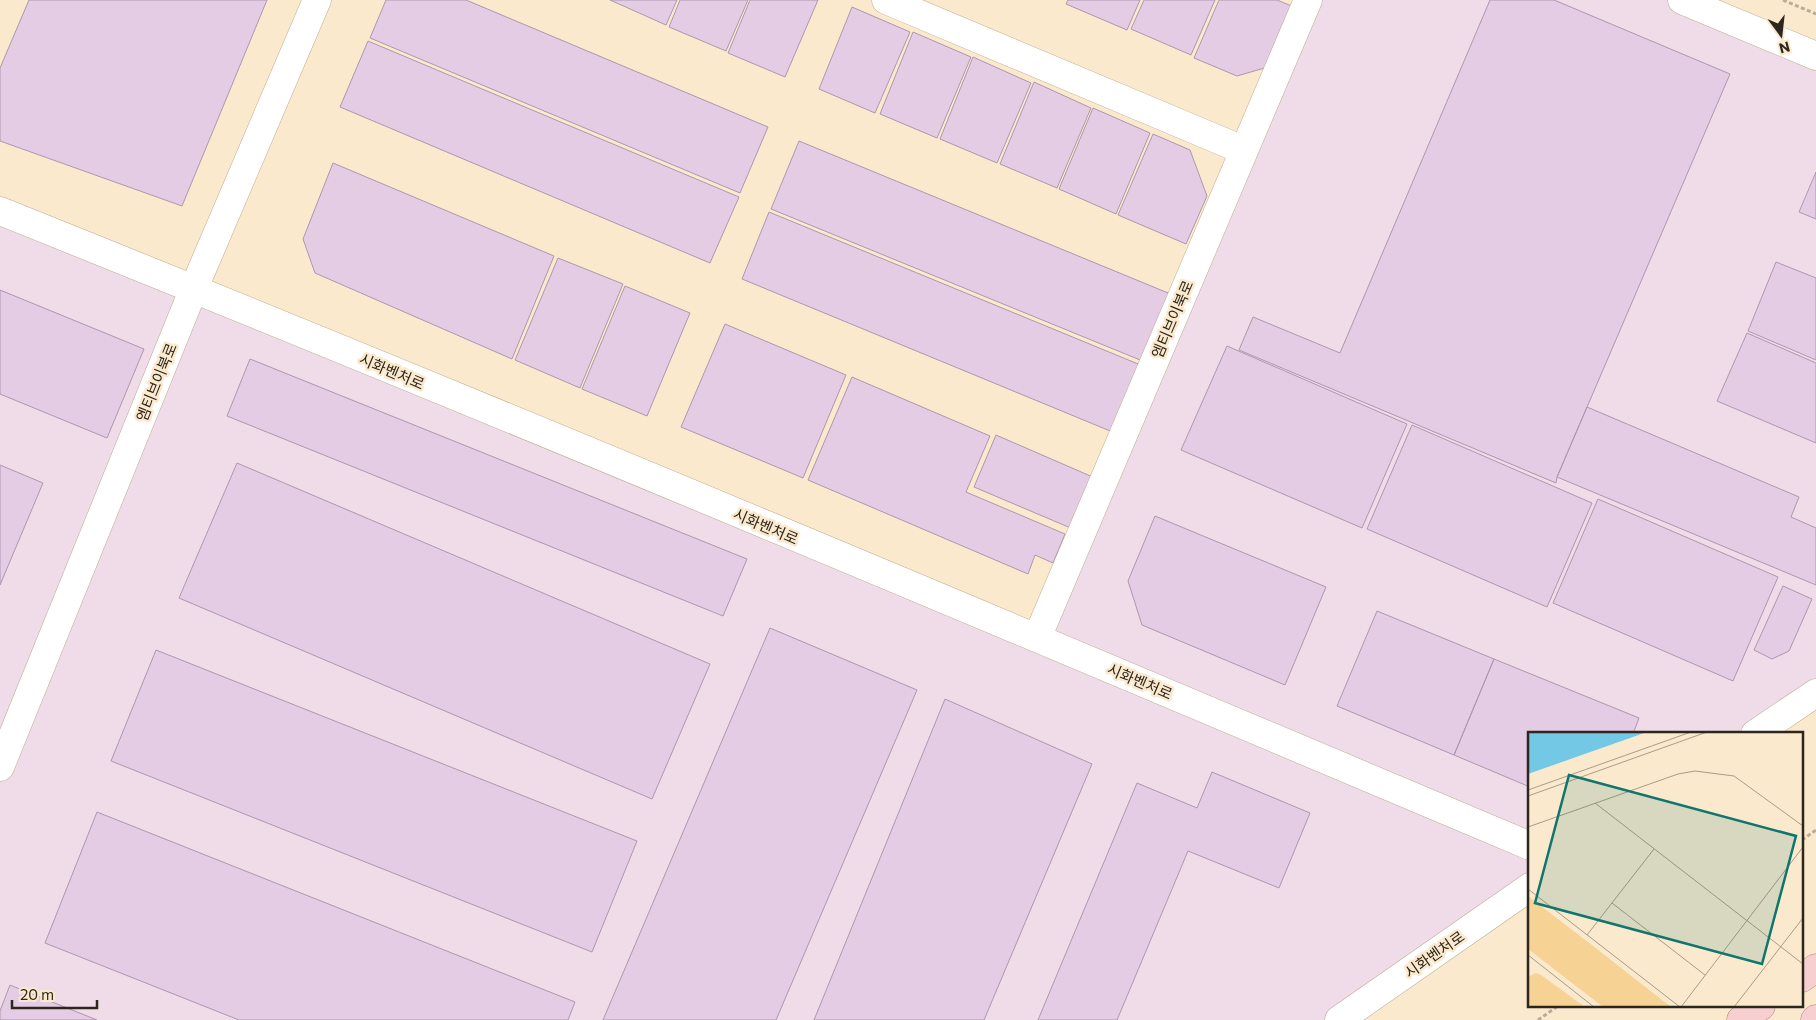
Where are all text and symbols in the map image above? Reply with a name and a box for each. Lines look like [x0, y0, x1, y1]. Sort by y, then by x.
north arrow [1756, 10, 1806, 60]
text: N [1777, 38, 1792, 58]
street label: 엠티브이북로 [1148, 277, 1196, 361]
street label: 엠티브이북로 [132, 340, 180, 424]
street label: 시화벤처로 [357, 349, 427, 393]
street label: 시화벤처로 [731, 504, 801, 548]
street label: 시화벤처로 [1105, 659, 1175, 703]
inset map [1528, 732, 1804, 1008]
street label: 시화벤처로 [1401, 927, 1467, 981]
scale bar [12, 978, 98, 1010]
text: 20 m [20, 985, 54, 1003]

